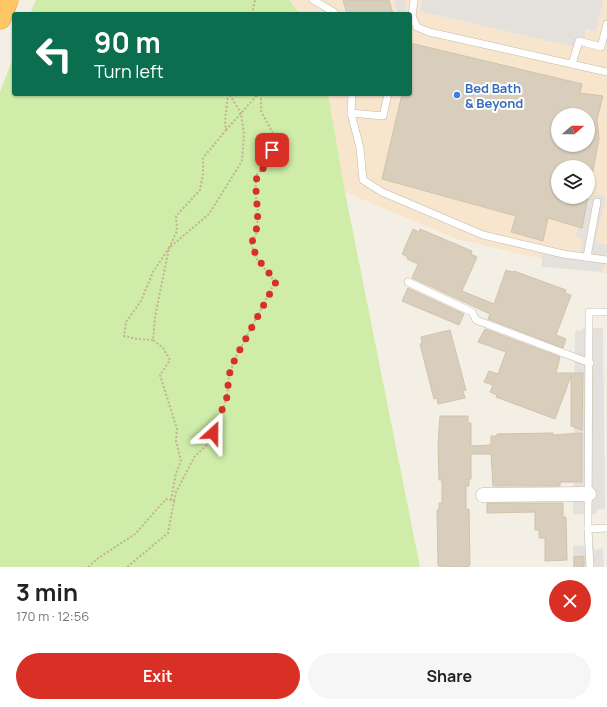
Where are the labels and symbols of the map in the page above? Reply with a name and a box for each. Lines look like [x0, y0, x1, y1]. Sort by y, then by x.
place label: Bed Bath & Beyond [465, 79, 523, 112]
marker: Bed Bath & Beyond [452, 90, 462, 100]
north arrow [551, 108, 595, 152]
pin [255, 133, 289, 167]
position arrow [192, 412, 234, 454]

